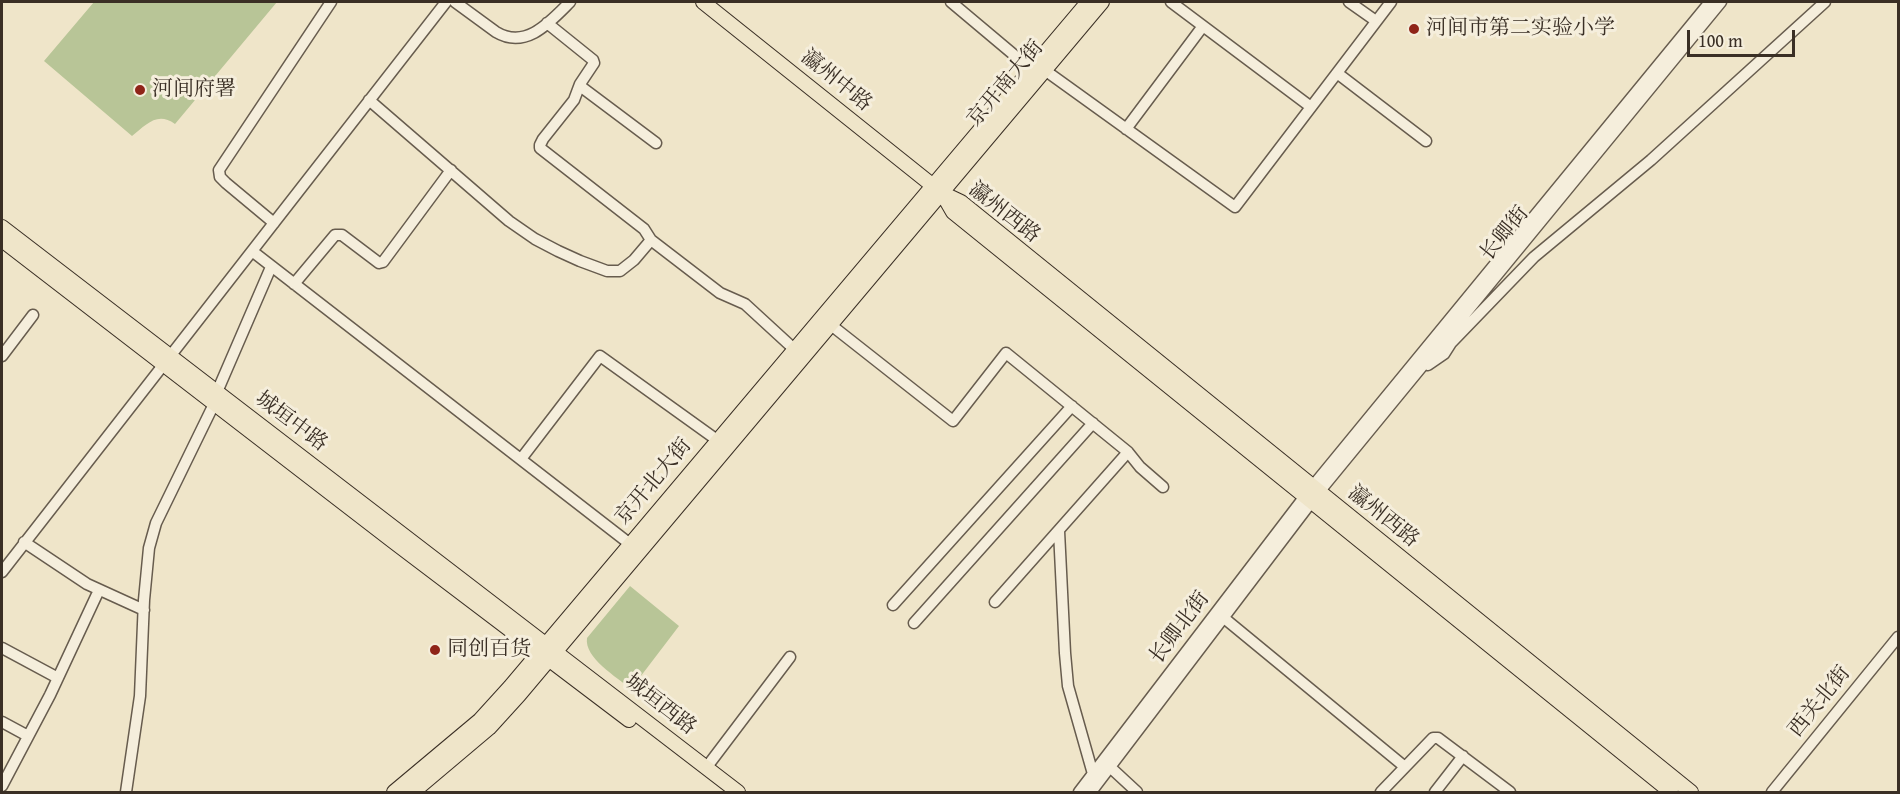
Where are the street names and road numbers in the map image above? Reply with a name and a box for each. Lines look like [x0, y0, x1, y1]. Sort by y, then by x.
street label: 京开南大街 [963, 36, 1049, 132]
street label: 瀛州中路 [795, 45, 877, 117]
street label: 瀛州西路 [963, 177, 1045, 249]
street label: 长卿街 [1475, 202, 1535, 266]
street label: 城垣中路 [250, 387, 332, 457]
street label: 京开北大街 [611, 434, 697, 530]
street label: 瀛州西路 [1342, 481, 1424, 553]
street label: 长卿北街 [1145, 587, 1215, 669]
street label: 西关北街 [1784, 661, 1856, 743]
street label: 城垣西路 [619, 669, 701, 741]

